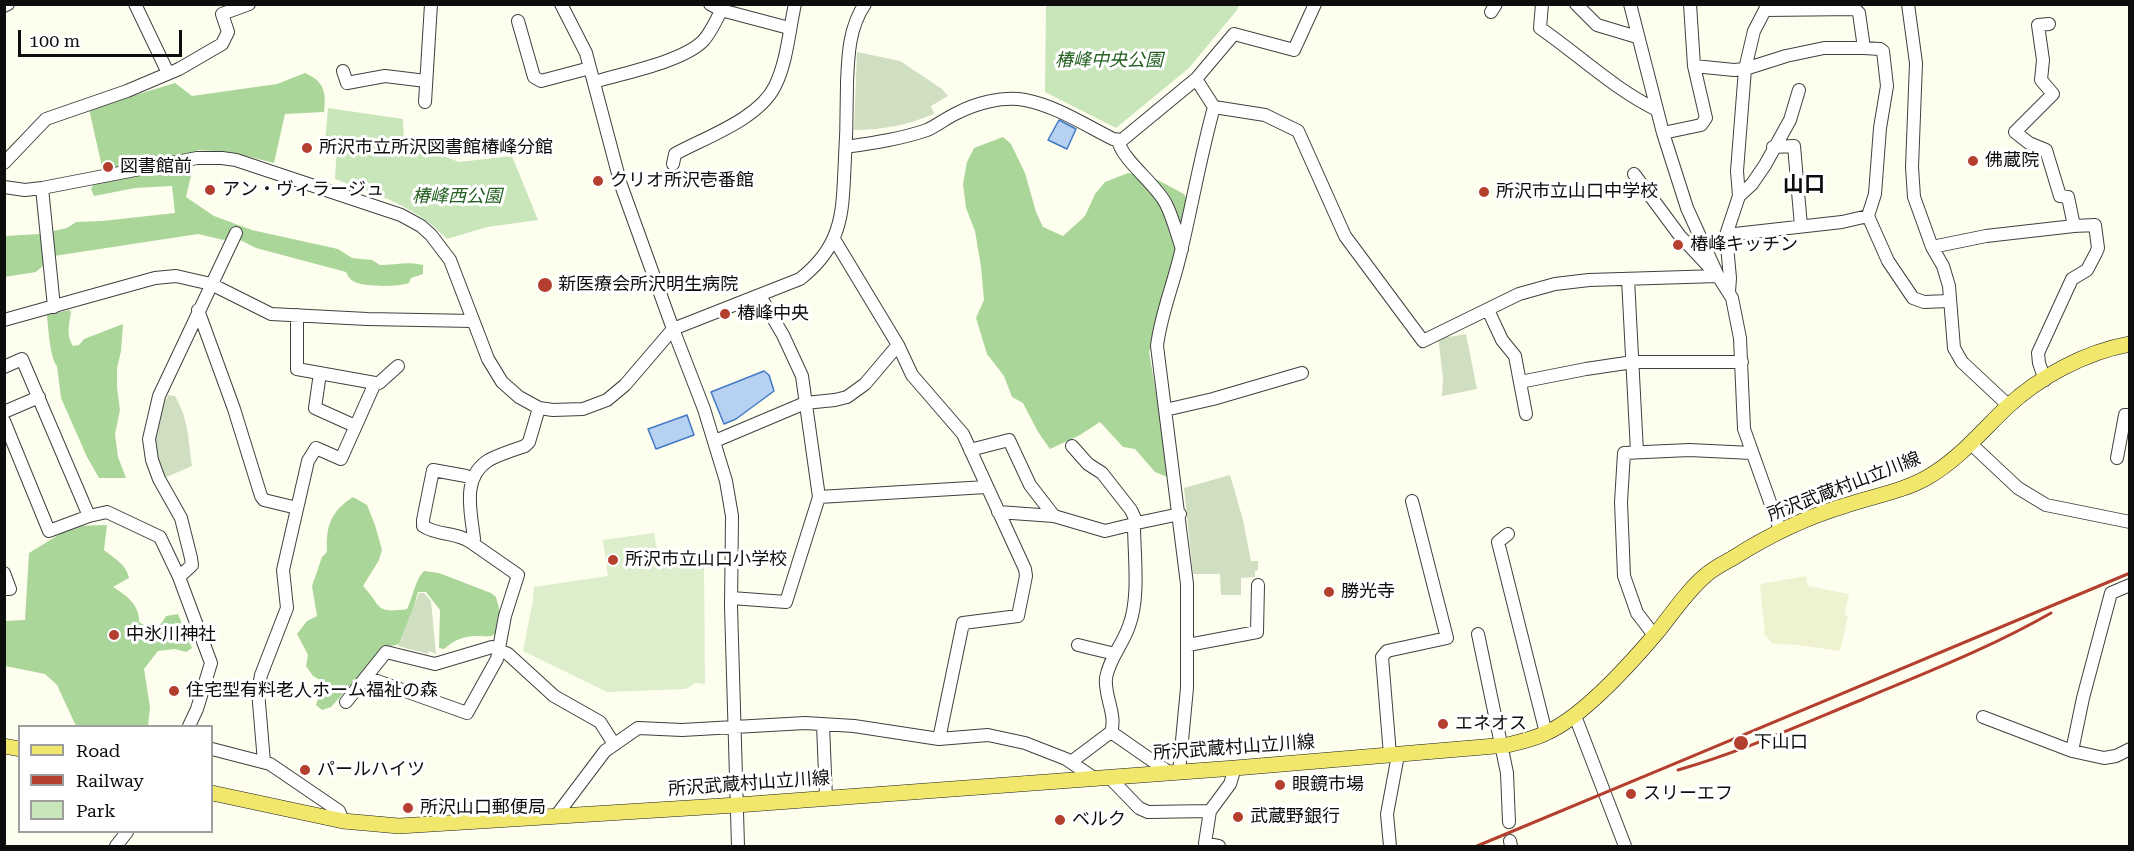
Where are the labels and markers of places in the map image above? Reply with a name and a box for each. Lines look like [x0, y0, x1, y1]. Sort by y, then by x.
place label: 所沢市立所沢図書館椿峰分館 [319, 137, 553, 159]
marker: 所沢市立所沢図書館椿峰分館 [300, 141, 314, 155]
place label: 佛蔵院 [1985, 150, 2039, 172]
marker: 佛蔵院 [1966, 154, 1980, 168]
place label: 図書館前 [120, 156, 192, 178]
marker: 図書館前 [101, 160, 115, 174]
place label: クリオ所沢壱番館 [610, 170, 754, 192]
marker: クリオ所沢壱番館 [591, 174, 605, 188]
place label: アン・ヴィラージュ [222, 179, 384, 201]
place label: 所沢市立山口中学校 [1496, 181, 1658, 203]
marker: アン・ヴィラージュ [203, 183, 217, 197]
marker: 所沢市立山口中学校 [1477, 185, 1491, 199]
place label: 椿峰キッチン [1690, 234, 1798, 256]
marker: 椿峰キッチン [1671, 238, 1685, 252]
place label: 新医療会所沢明生病院 [558, 274, 738, 296]
marker: 新医療会所沢明生病院 [536, 276, 554, 294]
place label: 椿峰中央 [737, 303, 809, 325]
marker: 椿峰中央 [718, 307, 732, 321]
place label: 所沢市立山口小学校 [625, 549, 787, 571]
marker: 所沢市立山口小学校 [606, 553, 620, 567]
place label: 勝光寺 [1341, 581, 1395, 603]
marker: 勝光寺 [1322, 585, 1336, 599]
place label: 中氷川神社 [126, 624, 216, 646]
marker: 中氷川神社 [107, 628, 121, 642]
place label: 住宅型有料老人ホーム福祉の森 [186, 680, 438, 702]
marker: 住宅型有料老人ホーム福祉の森 [167, 684, 181, 698]
place label: エネオス [1455, 713, 1527, 735]
marker: エネオス [1436, 717, 1450, 731]
place label: 下山口 [1754, 732, 1808, 754]
marker: 下山口 [1732, 734, 1750, 752]
place label: パールハイツ [317, 759, 425, 781]
marker: パールハイツ [298, 763, 312, 777]
place label: 眼鏡市場 [1292, 774, 1364, 796]
marker: 眼鏡市場 [1273, 778, 1287, 792]
place label: スリーエフ [1643, 783, 1733, 805]
marker: スリーエフ [1624, 787, 1638, 801]
place label: 所沢山口郵便局 [420, 797, 546, 819]
marker: 所沢山口郵便局 [401, 801, 415, 815]
place label: 武蔵野銀行 [1250, 806, 1340, 828]
place label: ベルク [1072, 809, 1126, 831]
marker: 武蔵野銀行 [1231, 810, 1245, 824]
marker: ベルク [1053, 813, 1067, 827]

